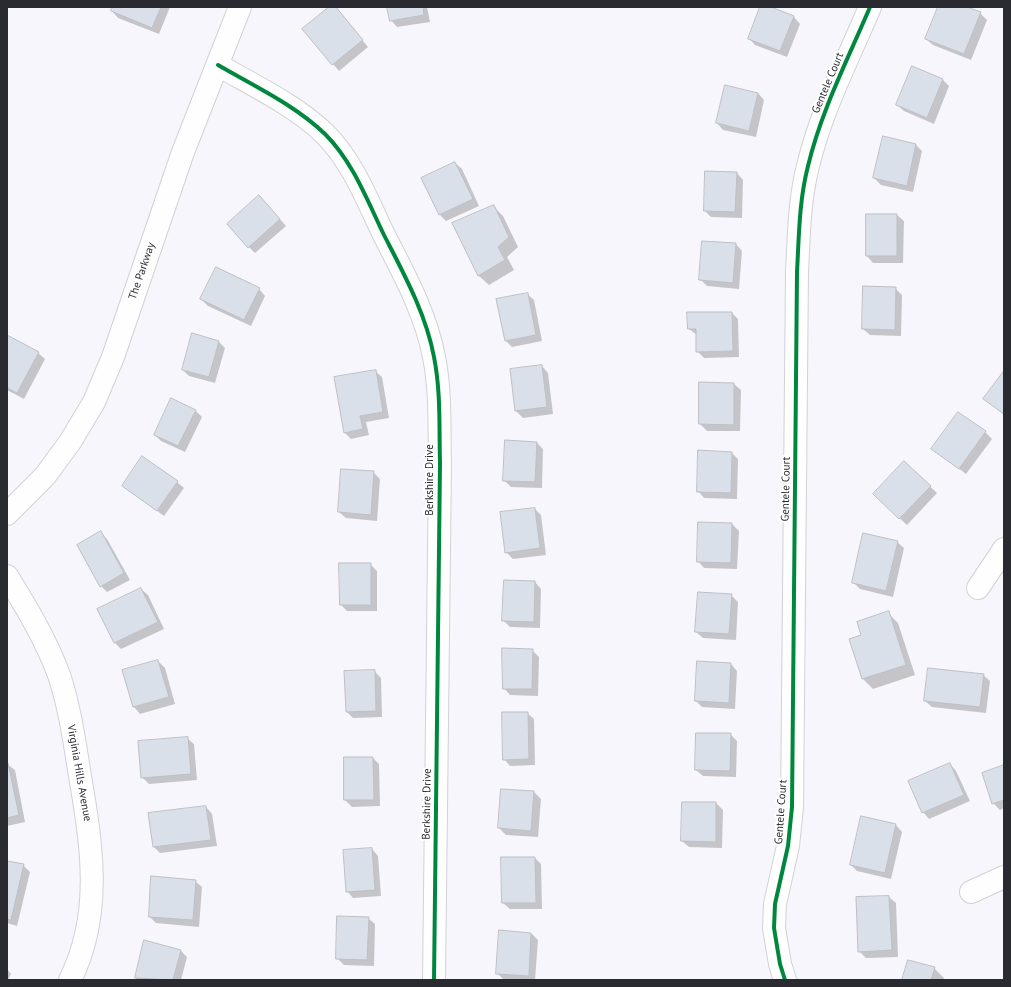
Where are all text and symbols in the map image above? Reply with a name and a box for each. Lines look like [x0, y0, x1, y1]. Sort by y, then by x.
street label: Gentele Court [809, 51, 847, 115]
street label: The Parkway [126, 241, 158, 301]
street label: Berkshire Drive [423, 444, 437, 516]
street label: Gentele Court [779, 456, 793, 522]
street label: Virginia Hills Avenue [64, 724, 94, 822]
street label: Berkshire Drive [420, 768, 434, 840]
street label: Gentele Court [772, 779, 790, 845]

